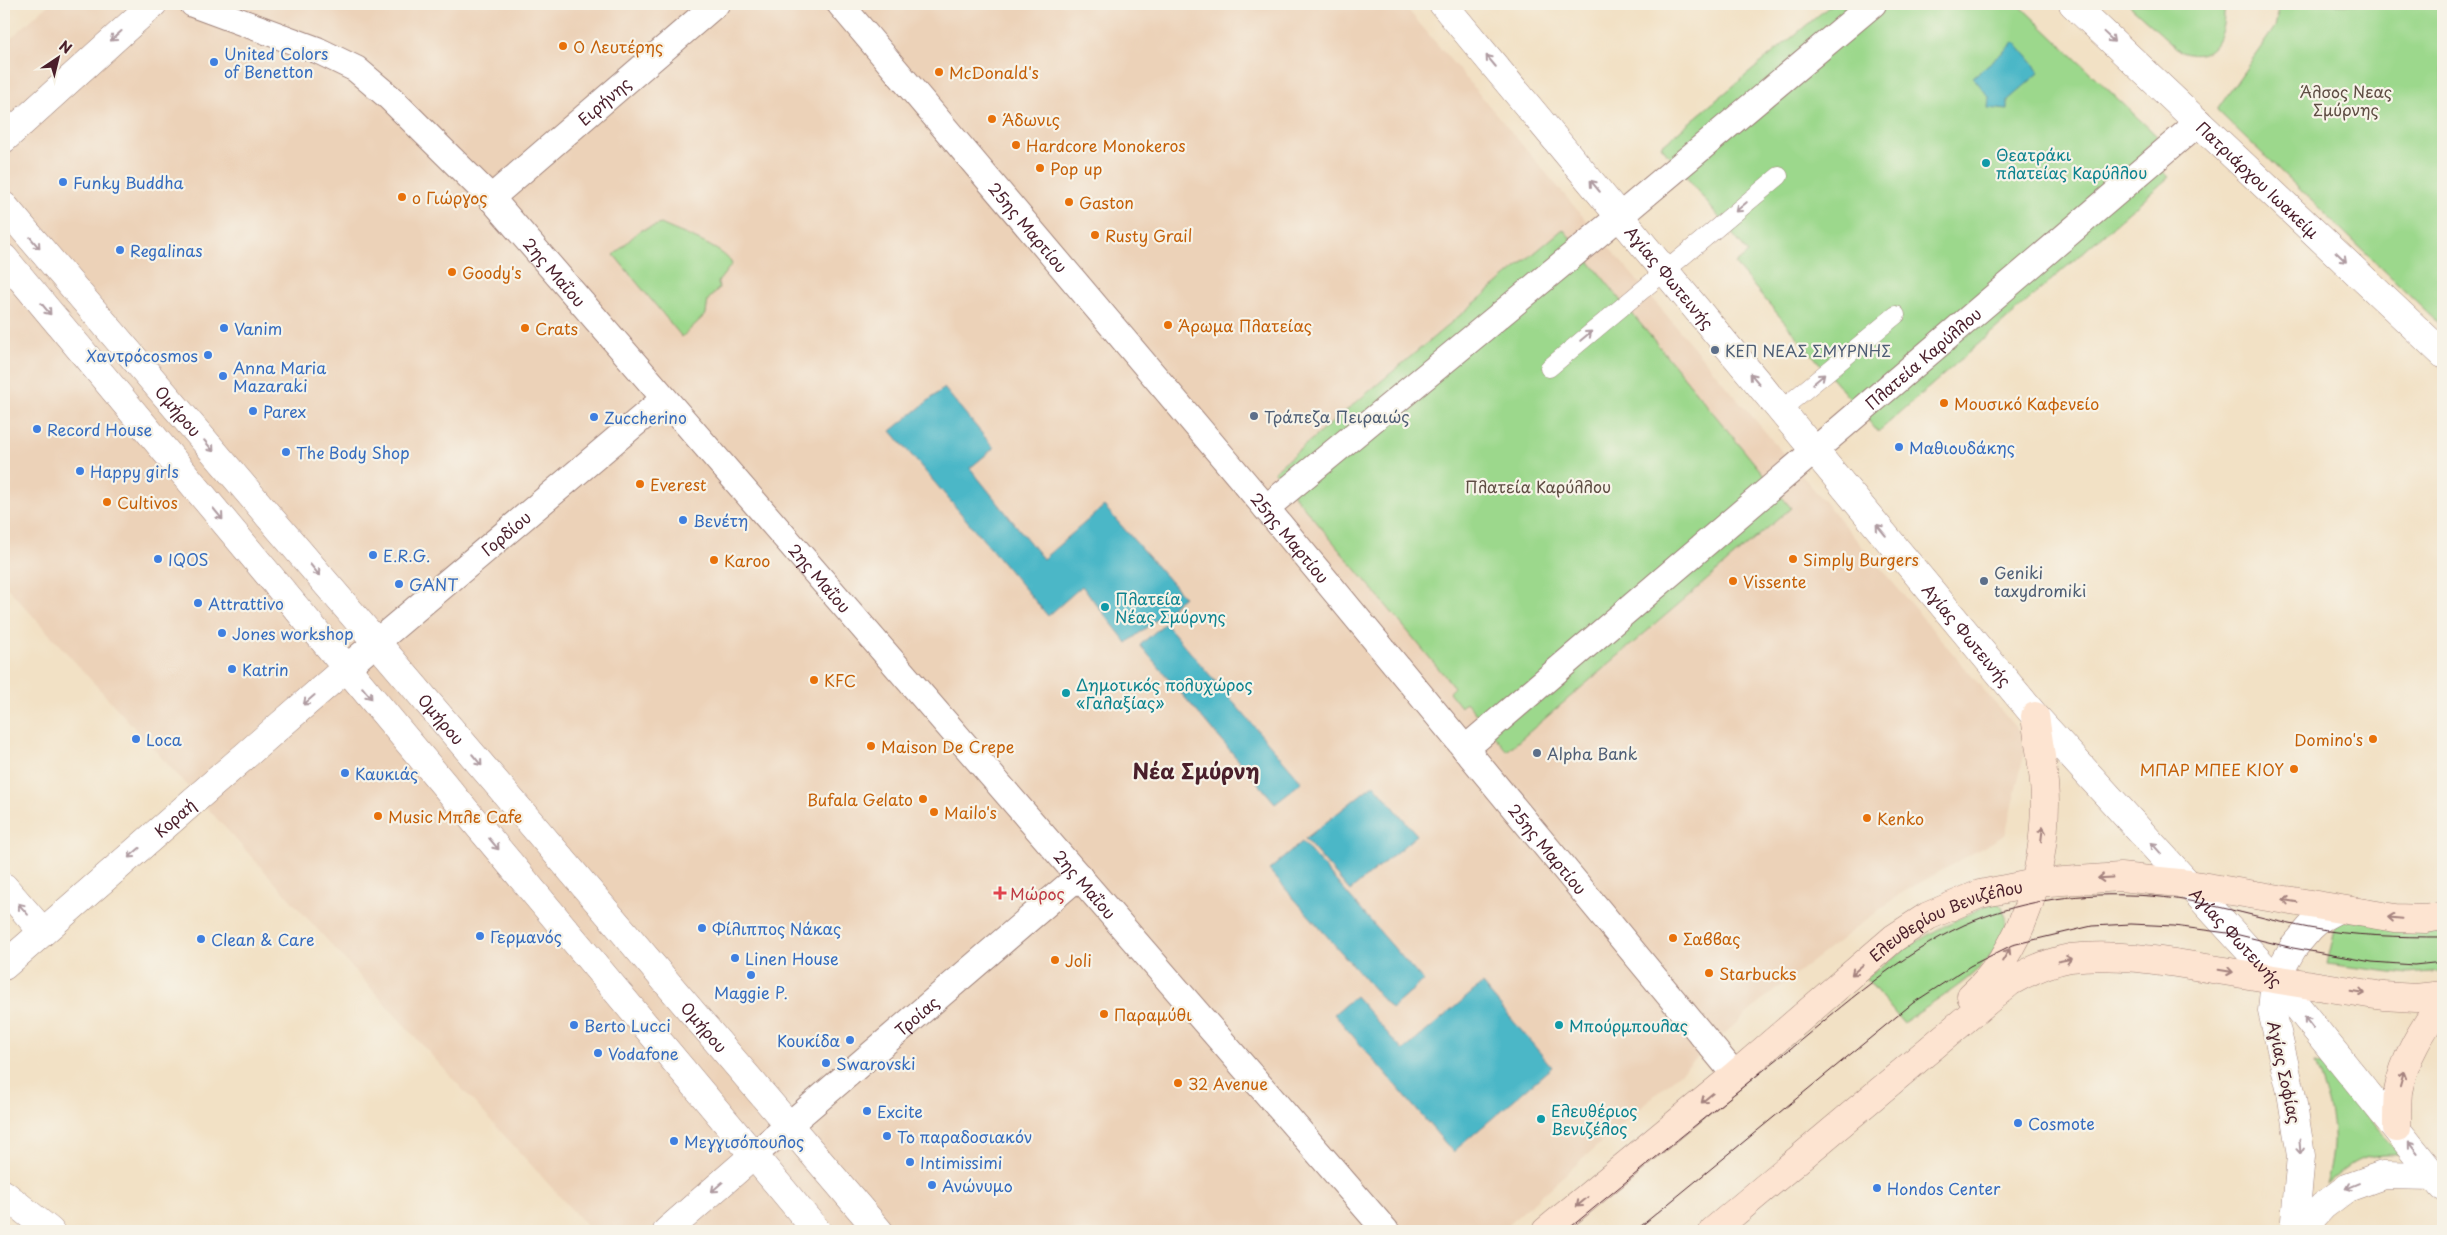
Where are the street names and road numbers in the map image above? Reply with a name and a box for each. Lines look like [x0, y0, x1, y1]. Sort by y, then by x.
street label: Ειρήνης [572, 71, 636, 130]
street label: Πατριάρχου Ιωακείμ [2191, 115, 2325, 244]
street label: 25ης Μαρτίου [983, 177, 1074, 277]
street label: Αγίας Φωτεινής [1620, 220, 1720, 334]
street label: 2ης Μαΐου [518, 232, 592, 312]
street label: Πλατεία Καρύλλου [1859, 301, 1986, 415]
street label: Ομήρου [150, 380, 207, 441]
street label: 25ης Μαρτίου [1245, 487, 1335, 588]
street label: Γορδίου [475, 505, 536, 561]
street label: 2ης Μαΐου [783, 538, 857, 618]
street label: Αγίας Φωτεινής [1917, 578, 2017, 691]
street label: Ομήρου [413, 688, 470, 749]
street label: Κοραή [148, 793, 201, 842]
street label: 25ης Μαρτίου [1503, 798, 1593, 899]
street label: 2ης Μαΐου [1048, 844, 1122, 924]
street label: Ελευθερίου Βενιζέλου [1863, 874, 2025, 967]
street label: Αγίας Φωτεινής [2185, 882, 2289, 992]
street label: Τροίας [889, 990, 944, 1041]
street label: Ομήρου [676, 996, 733, 1057]
street label: Αγίας Σοφίας [2262, 1018, 2308, 1126]

